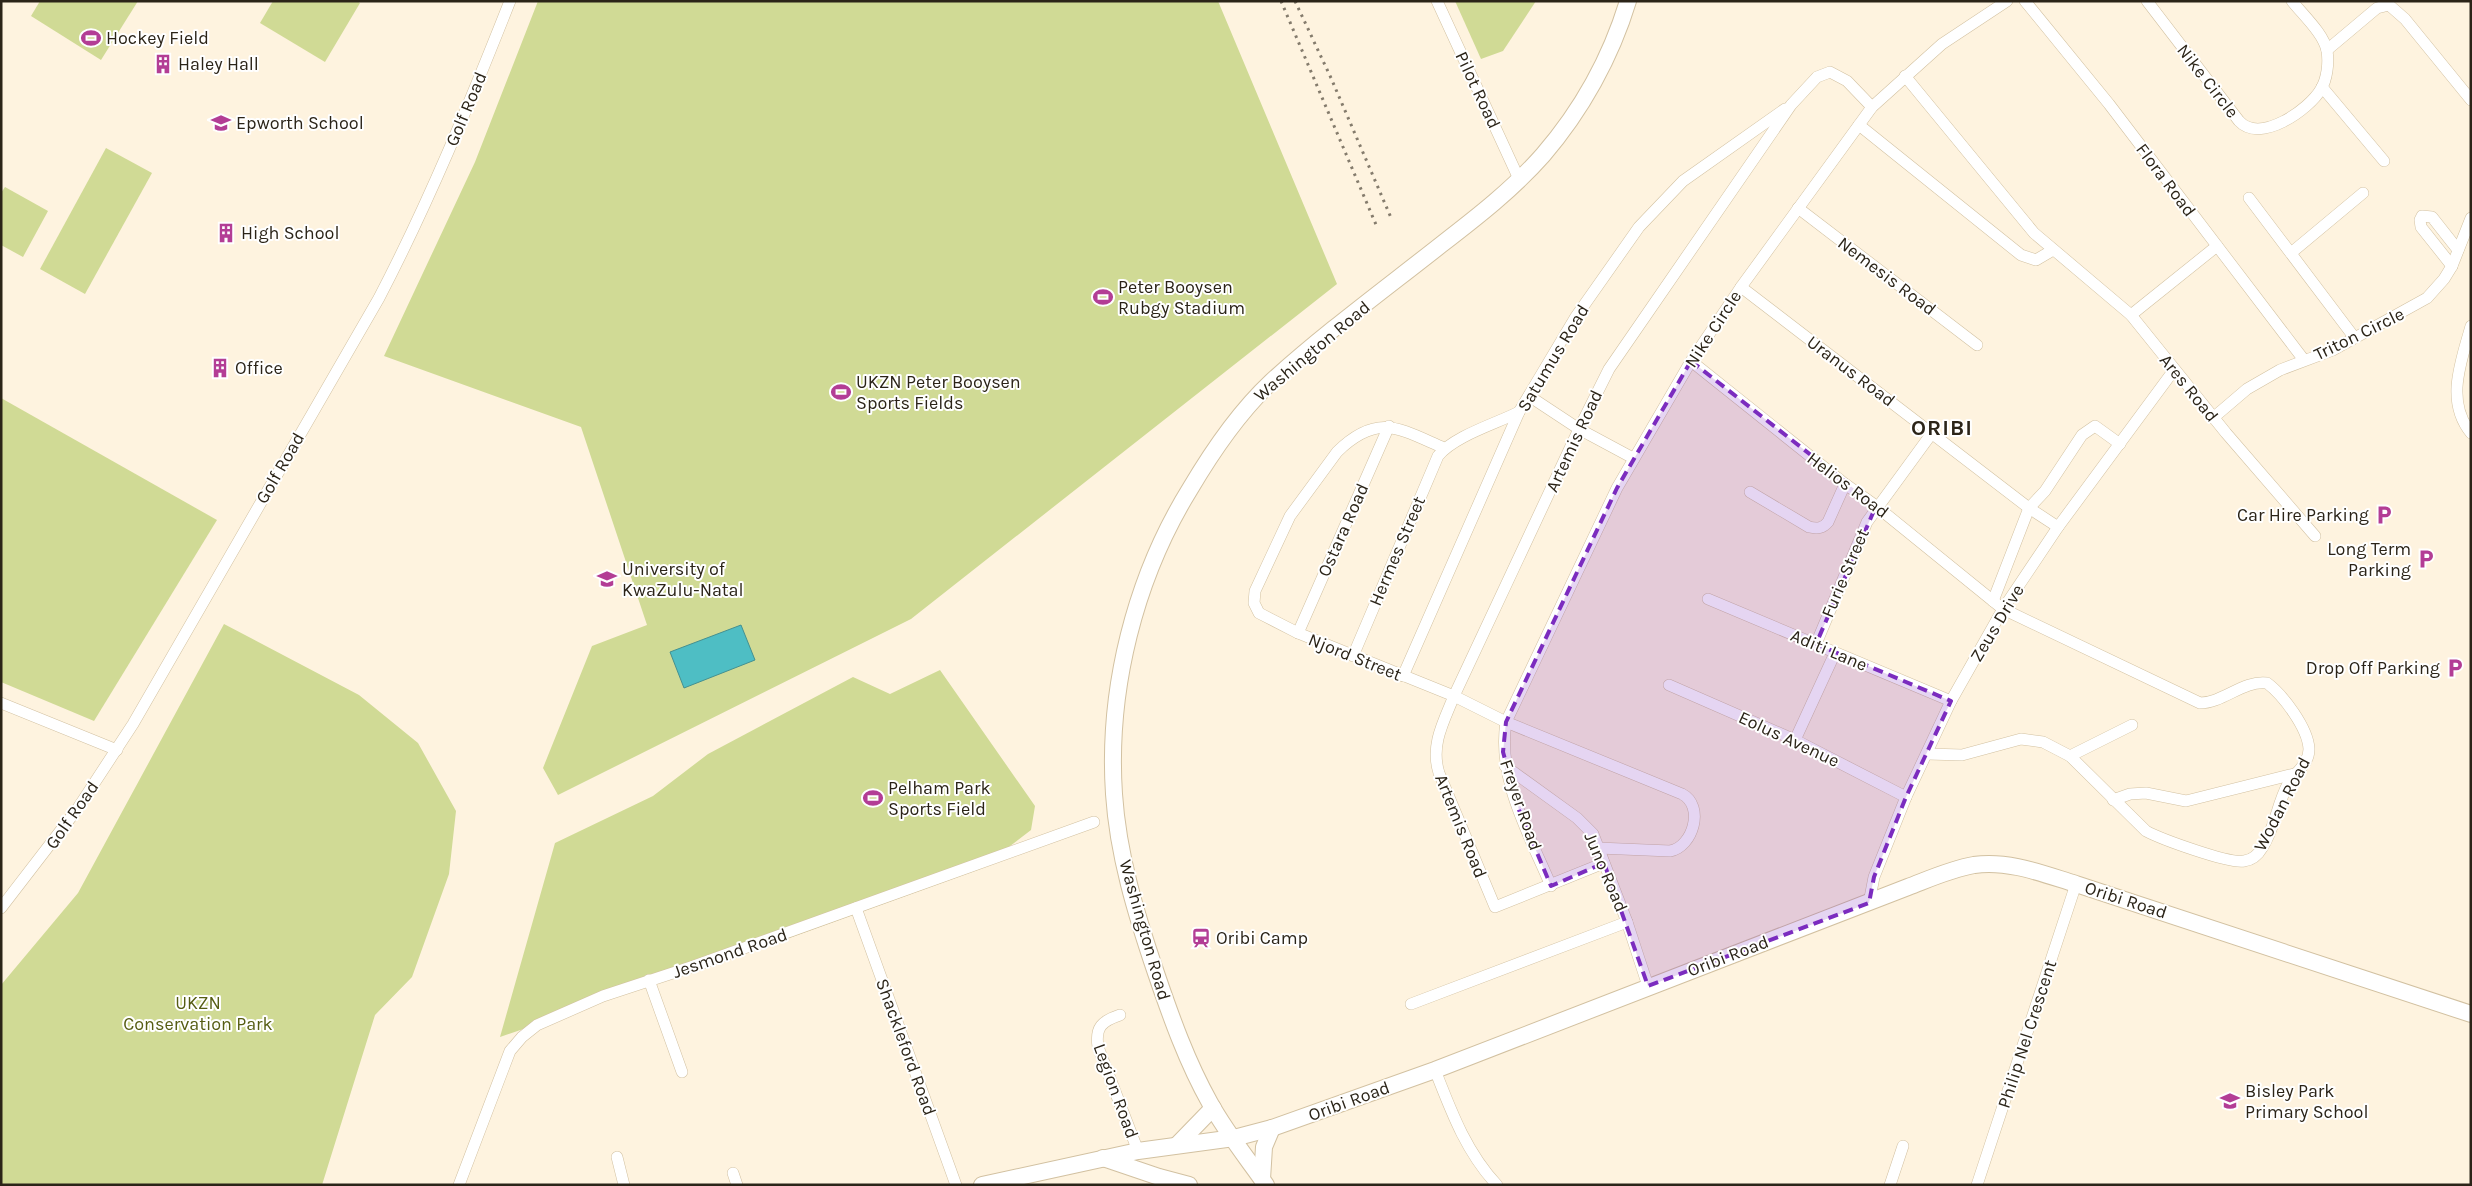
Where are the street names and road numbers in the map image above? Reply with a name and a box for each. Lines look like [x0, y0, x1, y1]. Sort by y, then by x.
street label: Nike Circle [2172, 40, 2244, 122]
street label: Pilot Road [1451, 48, 1505, 132]
street label: Golf Road [441, 69, 491, 149]
street label: Flora Road [2131, 139, 2201, 221]
street label: Nemesis Road [1833, 232, 1941, 320]
street label: Nike Circle [1680, 286, 1746, 372]
street label: Washington Road [1249, 296, 1375, 406]
street label: Satumus Road [1512, 300, 1594, 416]
street label: Triton Circle [2310, 303, 2408, 365]
street label: Uranus Road [1802, 331, 1900, 411]
street label: Ares Road [2155, 349, 2223, 427]
street label: Artemis Road [1541, 386, 1607, 496]
street label: Golf Road [251, 429, 309, 507]
street label: Helios Road [1803, 447, 1893, 523]
street label: Ostara Road [1313, 480, 1373, 580]
street label: Hermes Street [1364, 493, 1430, 609]
street label: Furie Street [1816, 525, 1874, 621]
street label: Zeus Drive [1965, 580, 2029, 666]
street label: Aditi Lane [1787, 624, 1871, 676]
street label: Njord Street [1305, 628, 1405, 686]
street label: Eolus Avenue [1735, 706, 1843, 772]
street label: Wodan Road [2249, 753, 2315, 855]
street label: Freyer Road [1495, 756, 1547, 854]
street label: Artemis Road [1430, 771, 1492, 881]
street label: Golf Road [41, 777, 103, 853]
street label: Juno Road [1579, 829, 1633, 915]
street label: Washington Road [1114, 857, 1176, 1003]
street label: Oribi Road [2082, 876, 2170, 924]
street label: Jesmond Road [670, 923, 790, 983]
street label: Oribi Road [1684, 930, 1772, 982]
street label: Philip Nel Crescent [1993, 957, 2061, 1111]
street label: Shackleford Road [871, 975, 941, 1119]
street label: Legion Road [1089, 1040, 1143, 1142]
street label: Oribi Road [1305, 1076, 1393, 1126]

